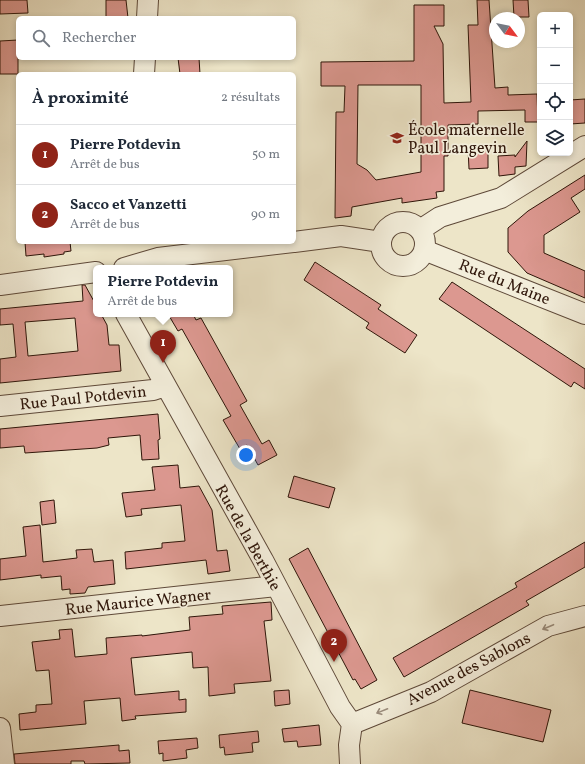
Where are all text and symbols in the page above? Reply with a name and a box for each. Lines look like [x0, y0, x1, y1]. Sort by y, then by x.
north arrow [489, 12, 525, 48]
map controls [537, 12, 573, 156]
button: + [537, 12, 573, 48]
search box [16, 16, 296, 60]
icon: search [30, 27, 52, 49]
text: Rechercher [62, 28, 136, 49]
button: − [537, 48, 573, 84]
button: locate [537, 84, 573, 120]
text: À proximité [32, 87, 129, 110]
text: 2 résultats [221, 89, 280, 107]
place label: École maternelle Paul Langevin [408, 120, 525, 160]
button: layers [537, 120, 573, 156]
school or university icon: École maternelle Paul Langevin [389, 130, 405, 146]
text: Pierre Potdevin [70, 135, 181, 156]
text: 1 [42, 146, 48, 164]
text: 50 m [252, 146, 280, 164]
text: Arrêt de bus [70, 156, 139, 174]
text: Sacco et Vanzetti [70, 195, 187, 216]
text: 2 [42, 206, 48, 224]
text: 90 m [251, 206, 280, 224]
text: Arrêt de bus [70, 216, 139, 234]
street label: Rue du Maine [455, 255, 553, 311]
popup [93, 265, 233, 317]
text: Pierre Potdevin [108, 272, 218, 293]
text: Arrêt de bus [108, 293, 177, 311]
pin: 1 [150, 330, 176, 363]
street label: Rue Paul Potdevin [19, 381, 148, 417]
your location [236, 445, 256, 465]
street label: Rue de la Berthie [209, 481, 286, 595]
street label: Rue Maurice Wagner [64, 584, 213, 622]
one-way arrow [542, 624, 554, 631]
street label: Avenue des Sablons [403, 628, 535, 712]
pin: 2 [321, 629, 347, 662]
one-way arrow [377, 708, 389, 716]

